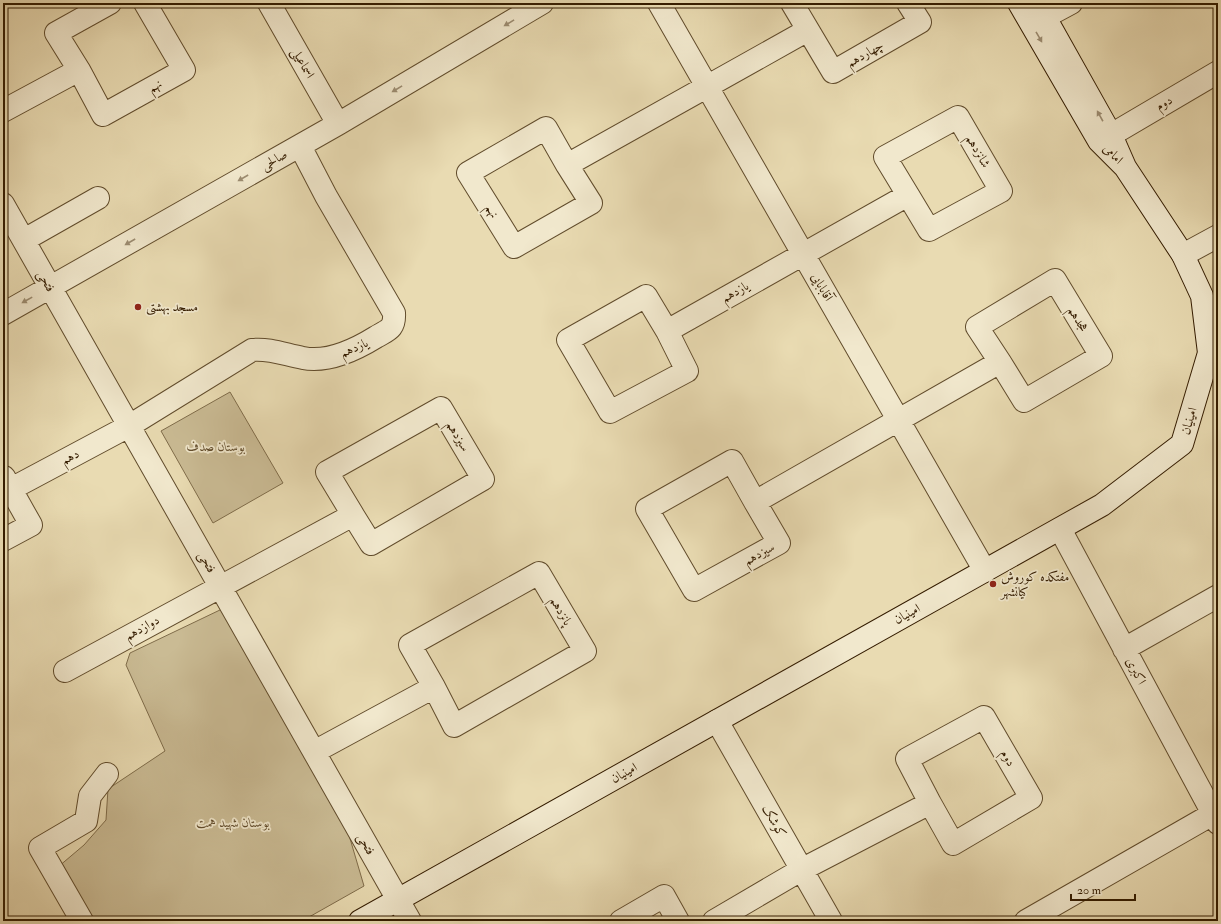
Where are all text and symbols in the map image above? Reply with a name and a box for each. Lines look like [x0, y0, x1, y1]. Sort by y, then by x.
one-way arrow [503, 19, 515, 26]
one-way arrow [1035, 31, 1042, 43]
street label: چهاردهم [844, 37, 888, 74]
street label: اسماعیلی [286, 45, 318, 82]
street label: نهم [145, 76, 167, 100]
one-way arrow [391, 86, 403, 93]
street label: دوم [1153, 92, 1177, 117]
one-way arrow [1096, 110, 1103, 122]
street label: شانزدهم [959, 131, 994, 173]
street label: امامی [1100, 141, 1127, 168]
street label: صالحی [258, 146, 291, 175]
one-way arrow [237, 174, 249, 181]
street label: نهم [478, 201, 502, 223]
one-way arrow [124, 238, 136, 245]
street label: فتحی [33, 267, 59, 295]
street label: آقابابایی [808, 270, 837, 305]
street label: یازدهم [718, 277, 755, 310]
one-way arrow [21, 297, 32, 304]
place label: مسجد بهشتی [146, 299, 198, 316]
marker: مسجد بهشتی [133, 302, 143, 312]
street label: هجدهم [1061, 303, 1092, 337]
street label: یازدهم [337, 334, 374, 365]
street label: امینیان [1177, 405, 1201, 437]
street label: سیزدهم [439, 418, 473, 456]
park label: بوستان صدف [187, 439, 246, 455]
street label: دهم [58, 446, 84, 472]
street label: سیزدهم [741, 539, 779, 573]
street label: فتحی [194, 548, 220, 576]
place label: مفتکده کوروش کیانشهر [999, 569, 1069, 600]
marker: مفتکده کوروش کیانشهر [988, 579, 998, 589]
street label: پانزدهم [543, 594, 576, 631]
street label: امینیان [891, 600, 923, 628]
street label: دوازدهم [122, 612, 164, 648]
street label: اکبری [1122, 655, 1150, 687]
street label: دوم [994, 747, 1019, 771]
street label: امینیان [608, 759, 640, 787]
street label: کوشک [758, 802, 790, 840]
park label: بوستان شهید همت [196, 815, 270, 831]
street label: فتحی [353, 830, 379, 858]
scale bar [1071, 876, 1135, 902]
text: 20 m [1077, 883, 1102, 898]

